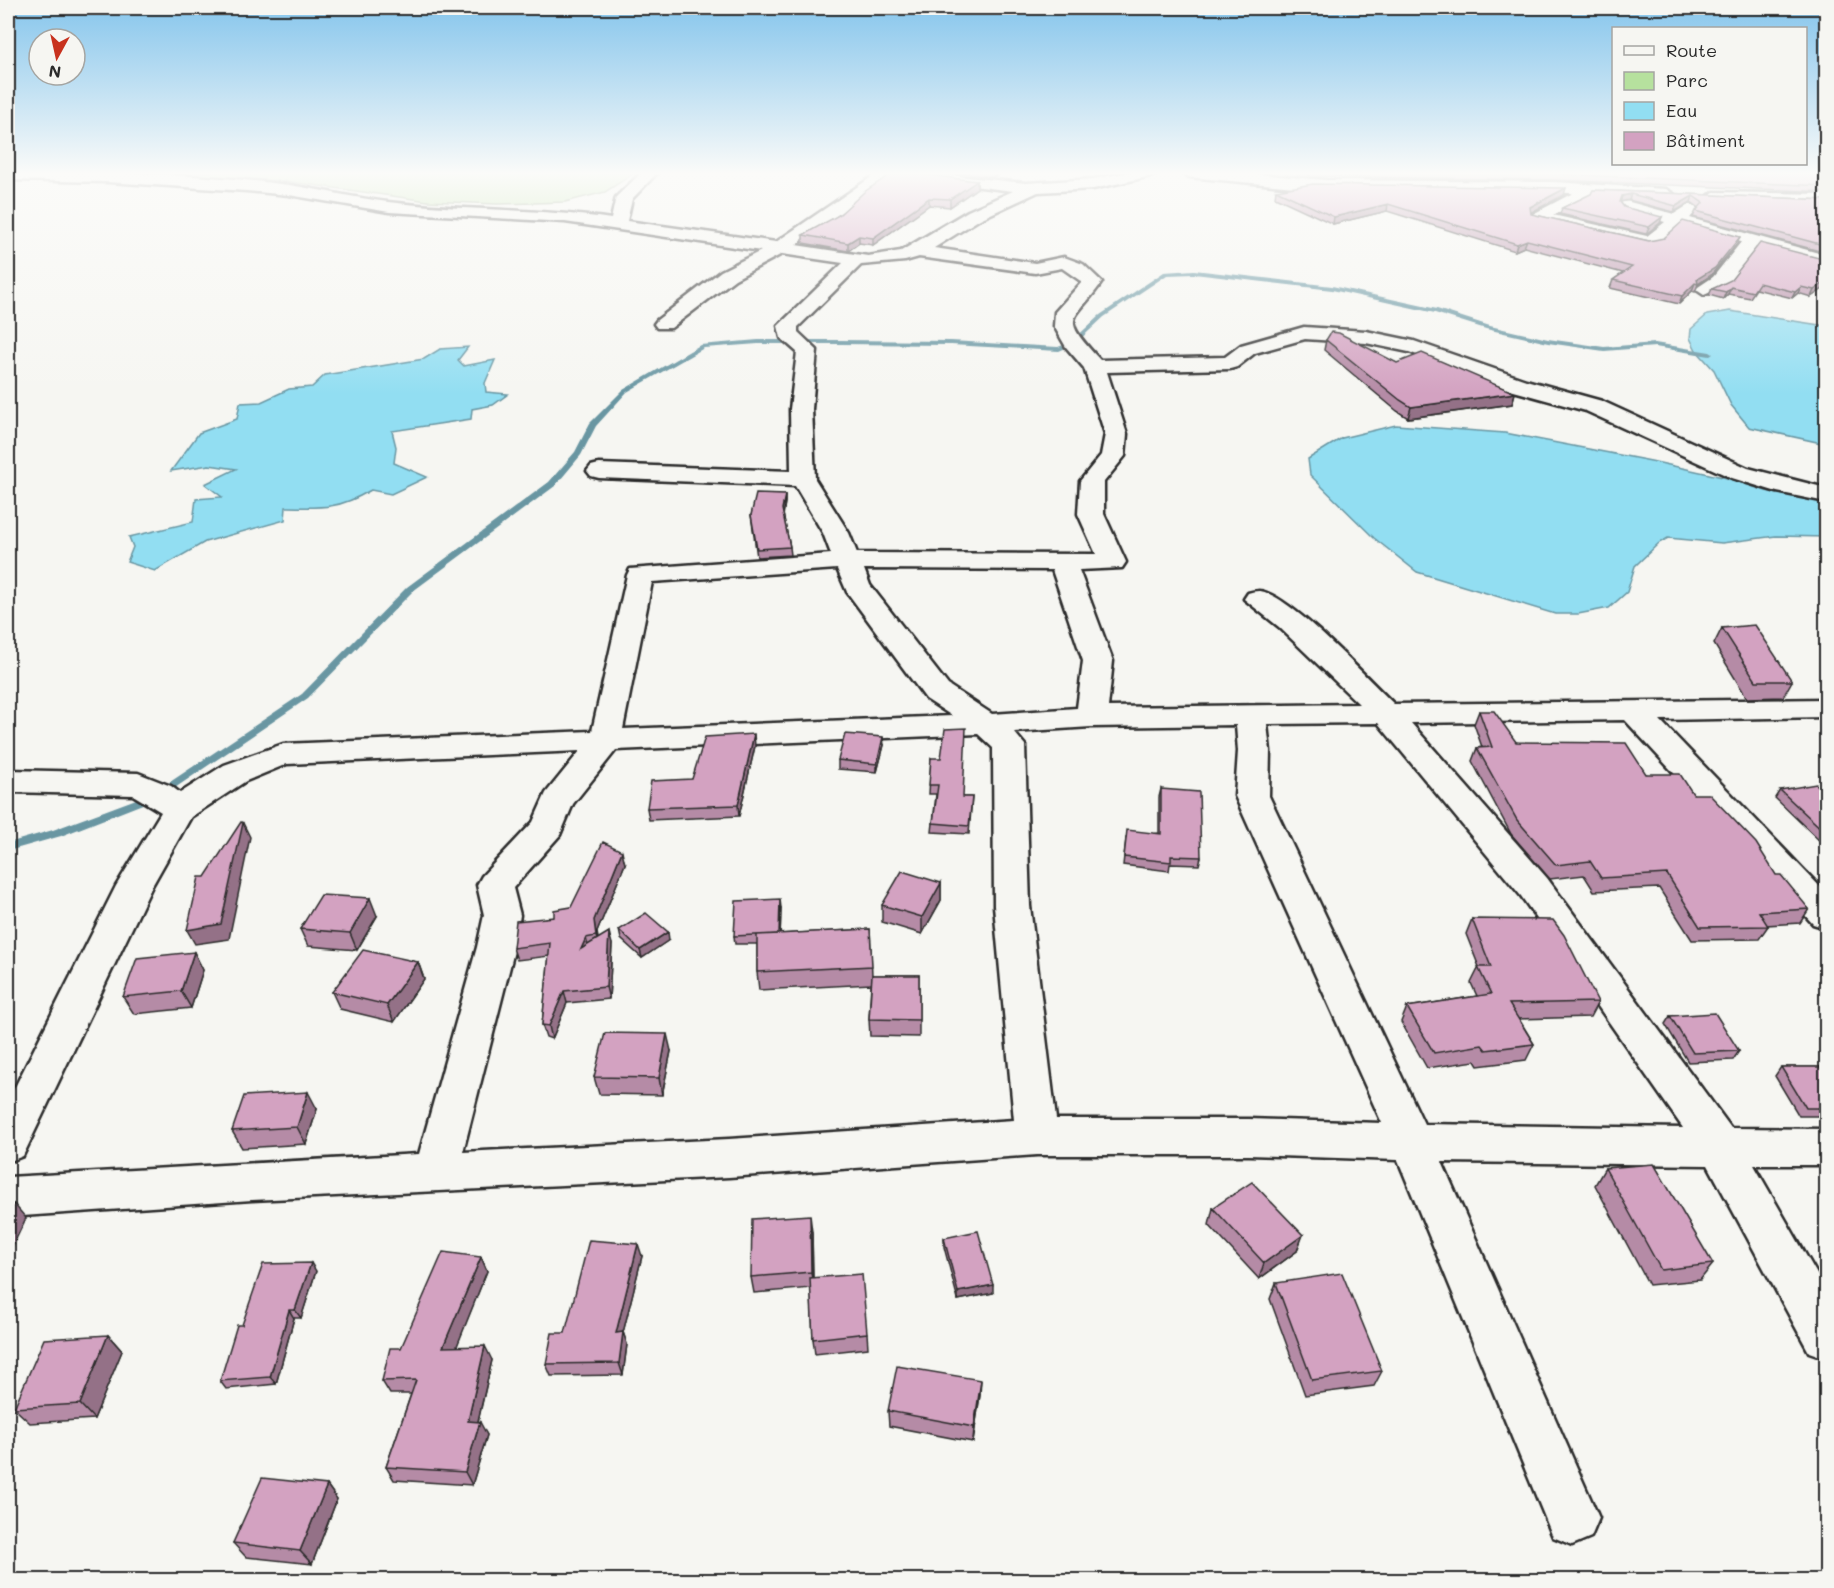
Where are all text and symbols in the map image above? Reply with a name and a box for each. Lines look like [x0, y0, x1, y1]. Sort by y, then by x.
north arrow [27, 27, 87, 87]
legend [1612, 27, 1807, 165]
text: Route [1666, 38, 1717, 62]
text: N [47, 61, 62, 84]
text: Parc [1666, 68, 1708, 92]
text: Eau [1666, 98, 1697, 122]
text: Bâtiment [1666, 128, 1745, 152]

